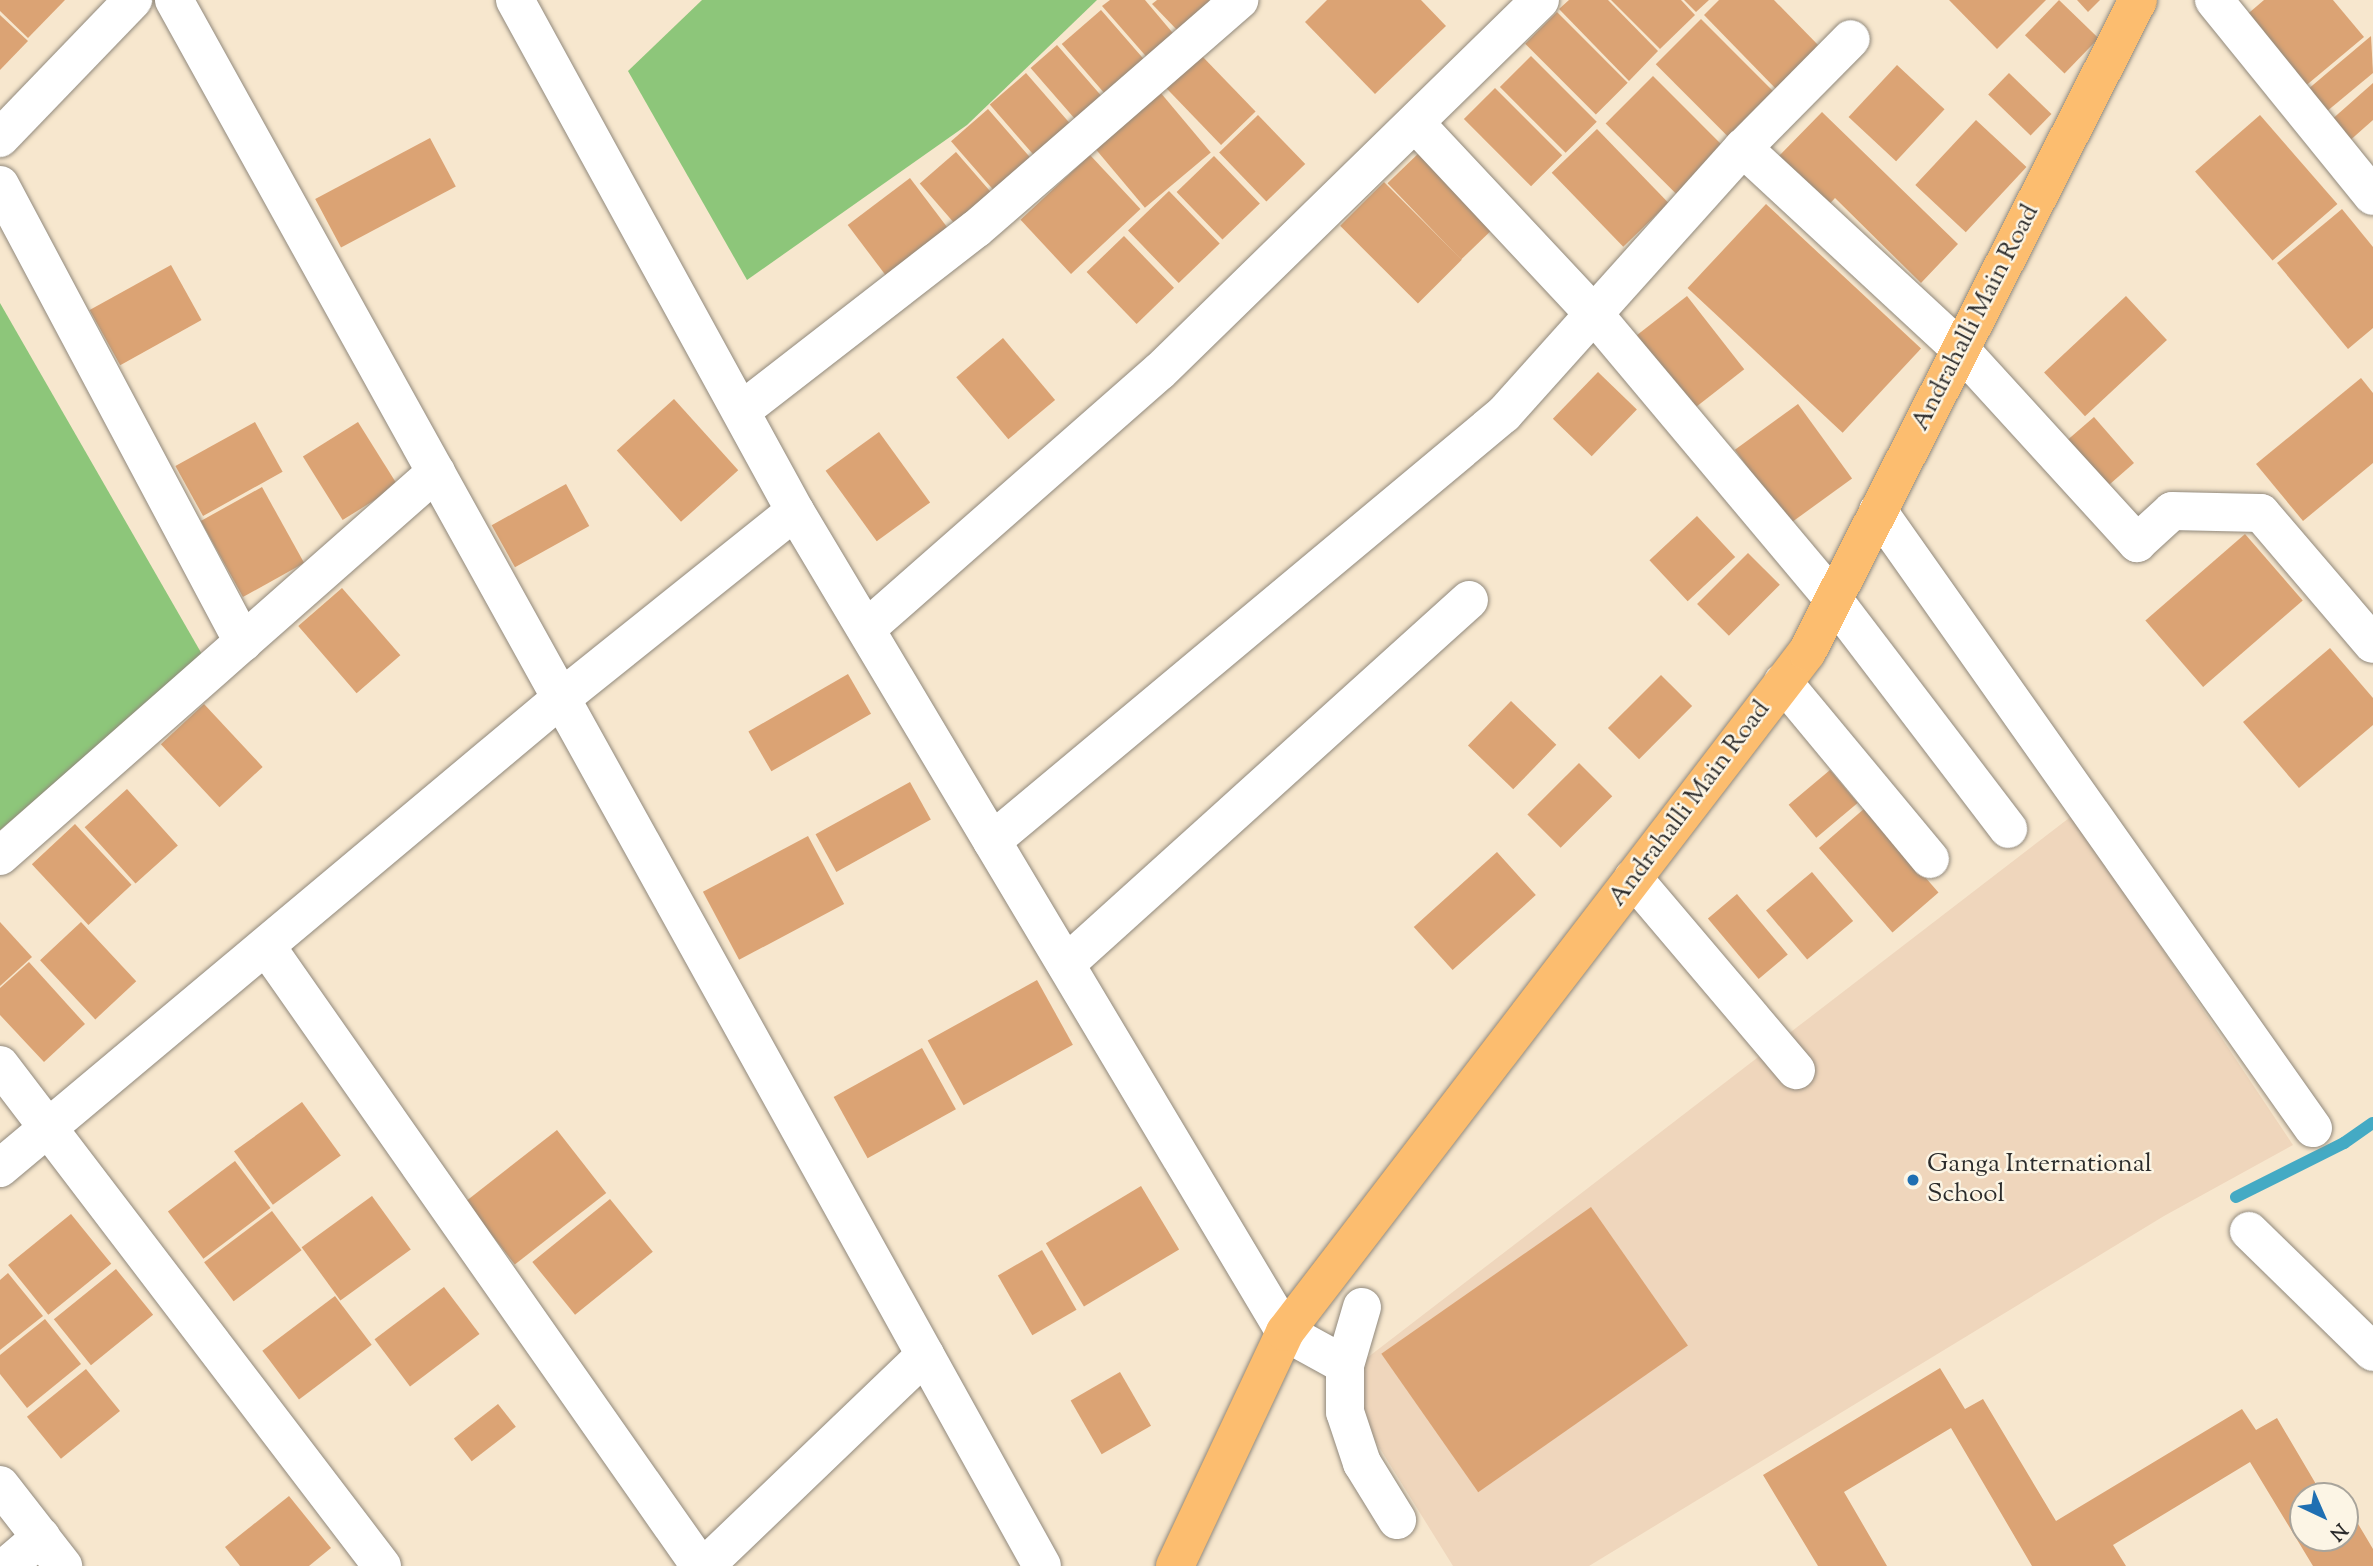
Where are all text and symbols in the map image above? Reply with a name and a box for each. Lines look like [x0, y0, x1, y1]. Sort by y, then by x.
street label: Andrahalli Main Road [1905, 200, 2047, 436]
street label: Andrahalli Main Road [1602, 695, 1778, 913]
place label: Ganga International School [1927, 1149, 2152, 1210]
marker: Ganga International School [1905, 1172, 1921, 1188]
north arrow [2289, 1482, 2359, 1552]
text: N [2323, 1516, 2352, 1546]

